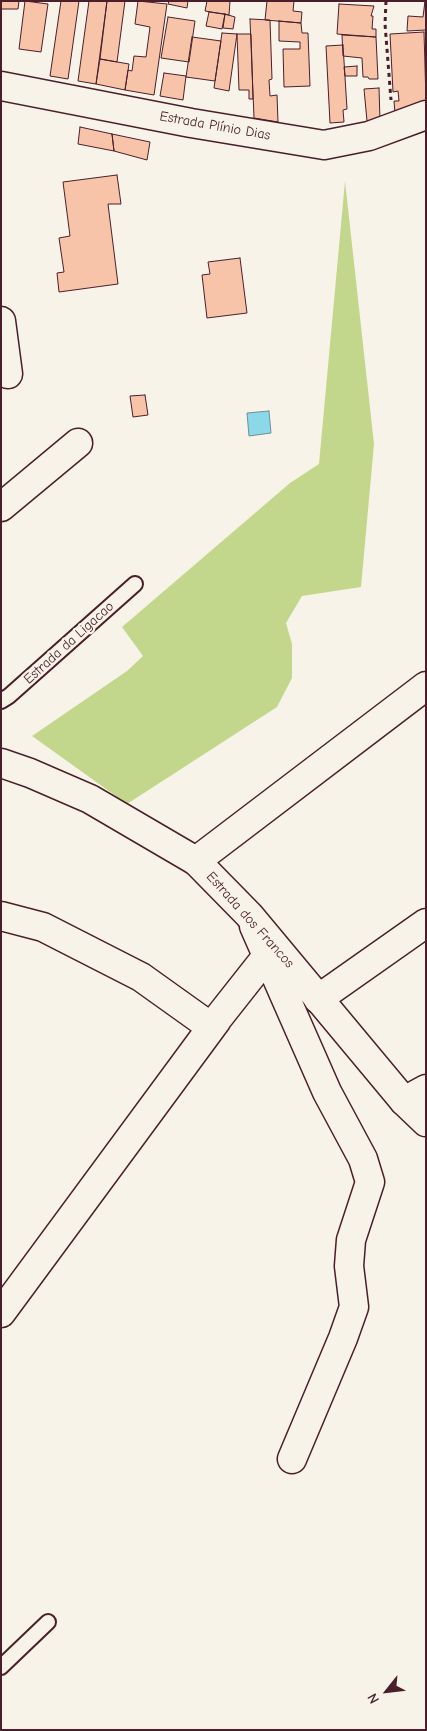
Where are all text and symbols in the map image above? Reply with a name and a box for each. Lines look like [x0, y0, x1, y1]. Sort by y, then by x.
street label: Estrada Plínio Dias [158, 108, 272, 144]
street label: Estrada da Ligacao [20, 598, 118, 688]
street label: Estrada dos Francos [202, 868, 298, 972]
north arrow [362, 1666, 412, 1716]
text: N [364, 1690, 383, 1707]

